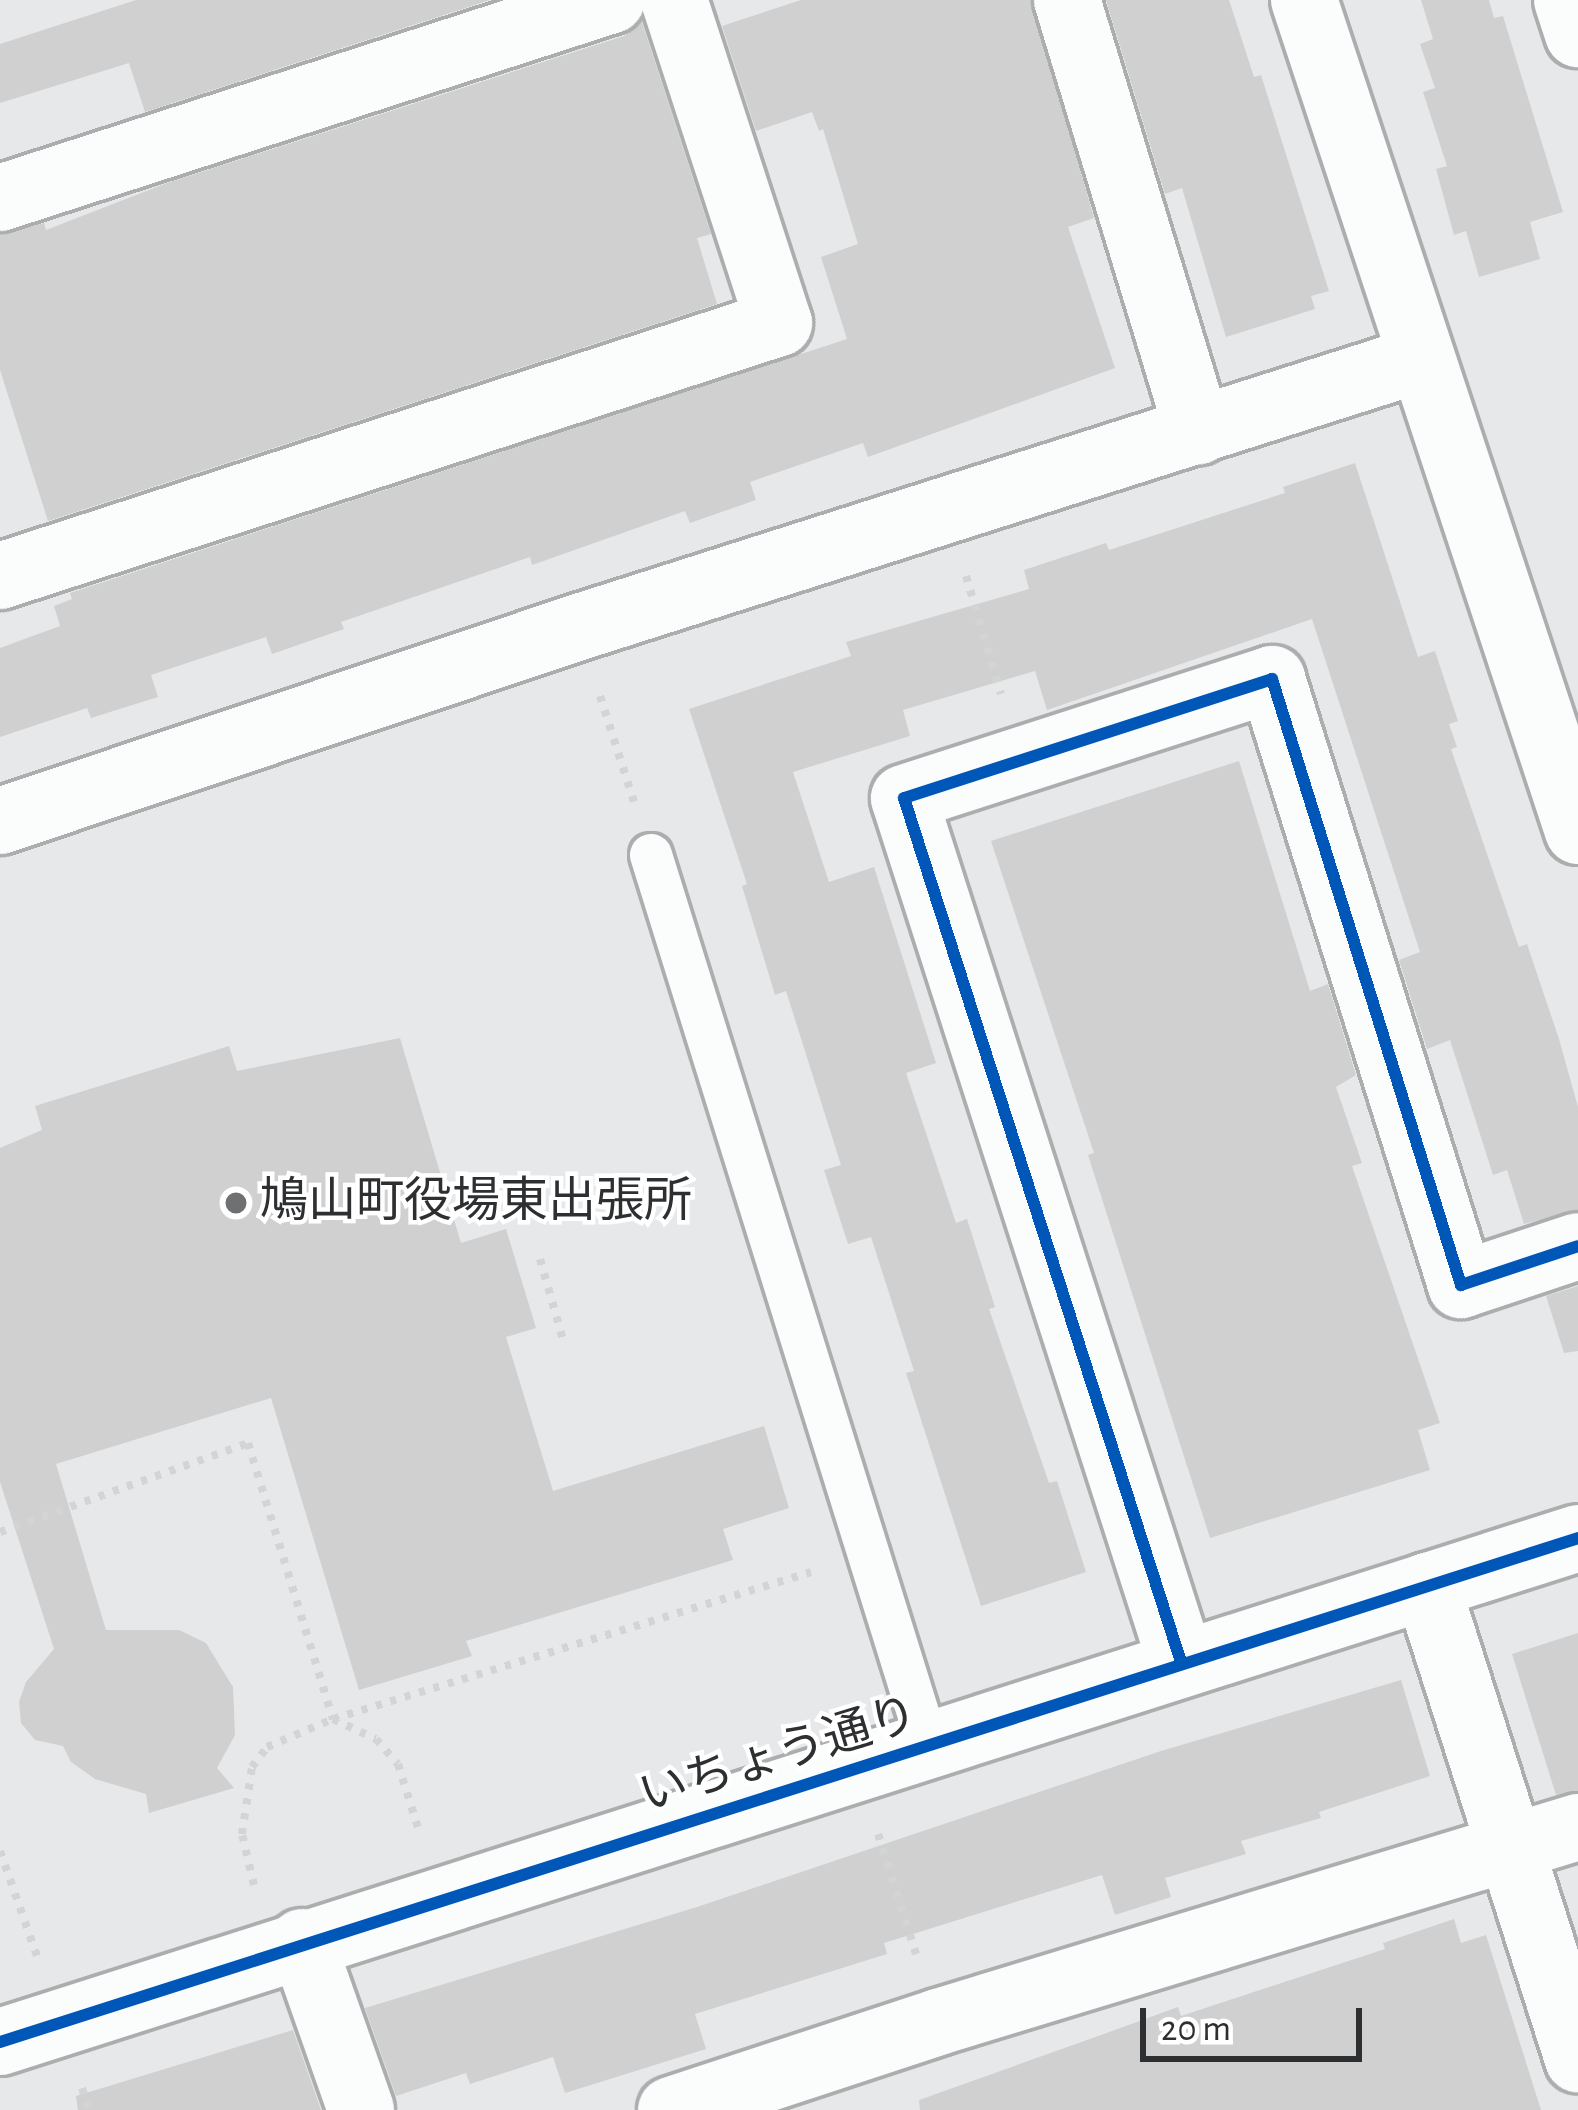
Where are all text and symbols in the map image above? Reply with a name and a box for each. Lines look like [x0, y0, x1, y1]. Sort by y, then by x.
place label: 鳩山町役場東出張所 [260, 1174, 692, 1232]
marker: 鳩山町役場東出張所 [223, 1190, 249, 1216]
street label: いちょう通り [633, 1686, 925, 1826]
scale bar [1146, 1984, 1368, 2058]
text: 20 m [1161, 2011, 1231, 2047]

